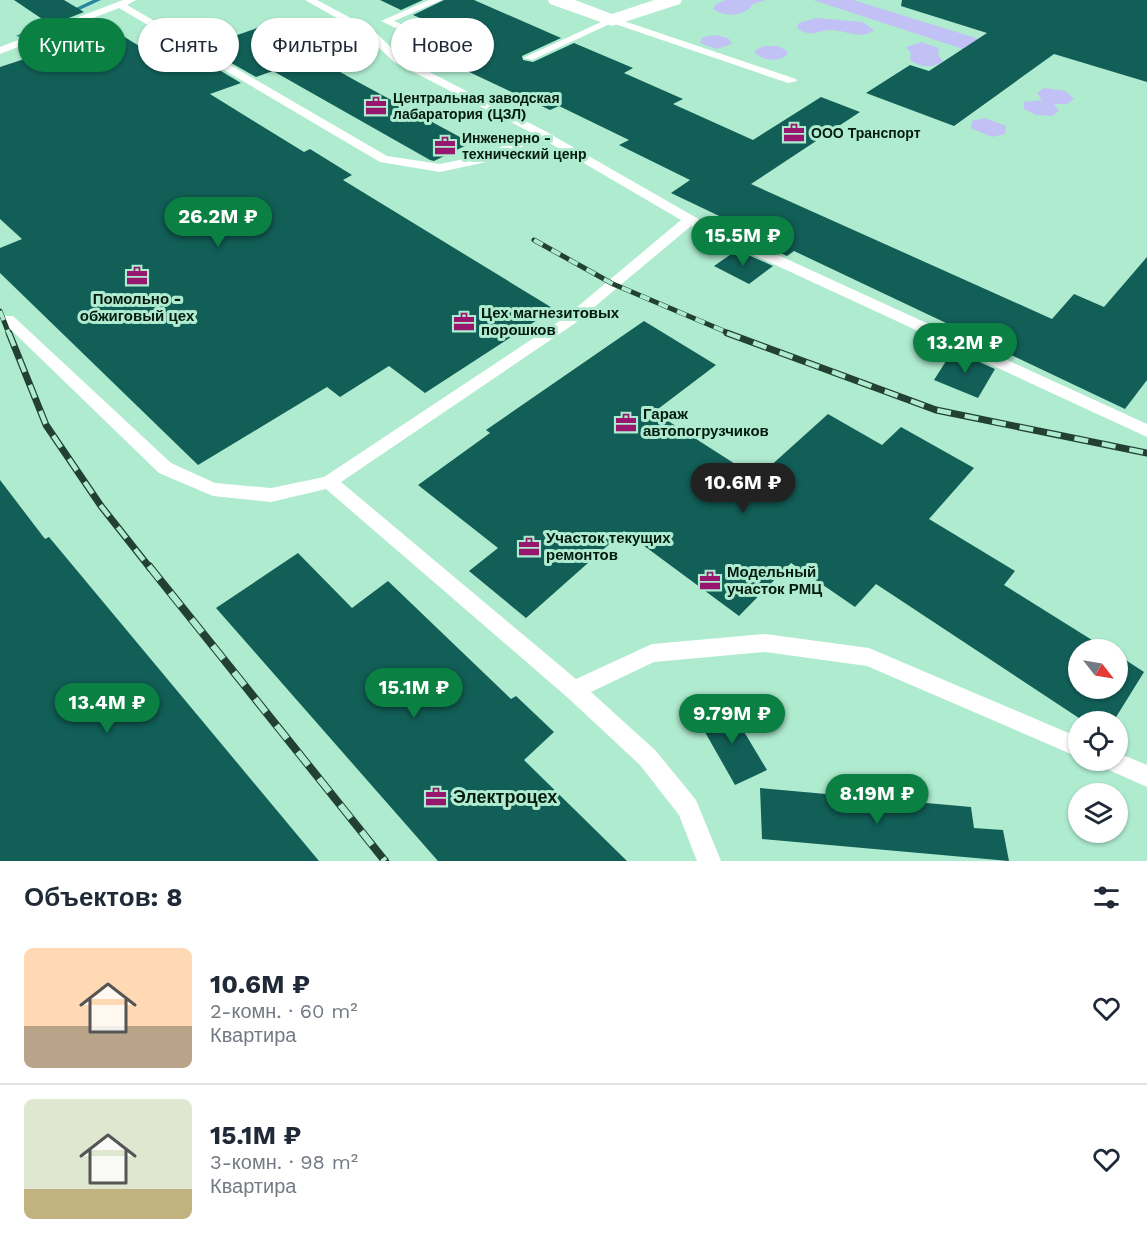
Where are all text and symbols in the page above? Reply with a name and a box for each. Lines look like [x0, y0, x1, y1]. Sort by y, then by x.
chip: Купить [18, 18, 126, 72]
chip: Снять [138, 18, 239, 72]
chip: Фильтры [251, 18, 379, 72]
chip: Новое [391, 18, 494, 72]
place label: Центральная заводская лабаратория (ЦЗЛ) [393, 90, 560, 122]
office icon: Центральная заводская лабаратория (ЦЗЛ) [364, 94, 388, 118]
office icon: ООО Транспорт [782, 121, 806, 145]
place label: ООО Транспорт [811, 125, 921, 141]
place label: Инженерно - технический ценр [462, 130, 586, 162]
office icon: Инженерно - технический ценр [433, 134, 457, 158]
pin: 26.2M ₽ [163, 197, 273, 248]
text: 26.2M ₽ [178, 204, 258, 228]
pin: 15.5M ₽ [688, 216, 798, 267]
text: 15.5M ₽ [705, 223, 781, 247]
office icon: Помольно - обжиговый цех [125, 264, 149, 288]
place label: Помольно - обжиговый цех [80, 290, 195, 325]
place label: Цех магнезитовых порошков [481, 304, 620, 339]
office icon: Цех магнезитовых порошков [452, 310, 476, 334]
pin: 13.2M ₽ [910, 323, 1020, 374]
text: 13.2M ₽ [927, 330, 1003, 354]
place label: Гараж автопогрузчиков [643, 405, 769, 440]
office icon: Гараж автопогрузчиков [614, 411, 638, 435]
pin: 10.6M ₽ [688, 463, 798, 514]
text: 10.6M ₽ [705, 470, 782, 494]
place label: Участок текущих ремонтов [546, 529, 671, 564]
office icon: Участок текущих ремонтов [517, 535, 541, 559]
place label: Модельный участок РМЦ [727, 563, 822, 598]
office icon: Модельный участок РМЦ [698, 569, 722, 593]
north arrow [1068, 639, 1128, 699]
map controls [1068, 639, 1128, 843]
pin: 15.1M ₽ [359, 668, 469, 719]
text: 15.1M ₽ [379, 675, 449, 699]
pin: 13.4M ₽ [52, 683, 162, 734]
text: 13.4M ₽ [69, 690, 145, 714]
pin: 9.79M ₽ [677, 694, 787, 745]
text: 9.79M ₽ [693, 701, 771, 725]
button: locate [1068, 711, 1128, 771]
pin: 8.19M ₽ [822, 774, 932, 825]
text: 8.19M ₽ [840, 781, 914, 805]
button: layers [1068, 783, 1128, 843]
office icon: Электроцех [424, 785, 448, 809]
place label: Электроцех [453, 786, 557, 807]
icon: filters [1090, 881, 1123, 914]
text: Объектов: 8 [24, 882, 183, 912]
text: 10.6M ₽ [210, 969, 310, 999]
icon: home [72, 972, 144, 1044]
icon: heart [1090, 992, 1123, 1025]
text: 2-комн. · 60 m² [210, 999, 358, 1023]
text: Квартира [210, 1023, 296, 1047]
text: 15.1M ₽ [210, 1120, 301, 1150]
icon: home [72, 1123, 144, 1195]
icon: heart [1090, 1143, 1123, 1176]
text: 3-комн. · 98 m² [210, 1150, 358, 1174]
text: Квартира [210, 1174, 296, 1198]

